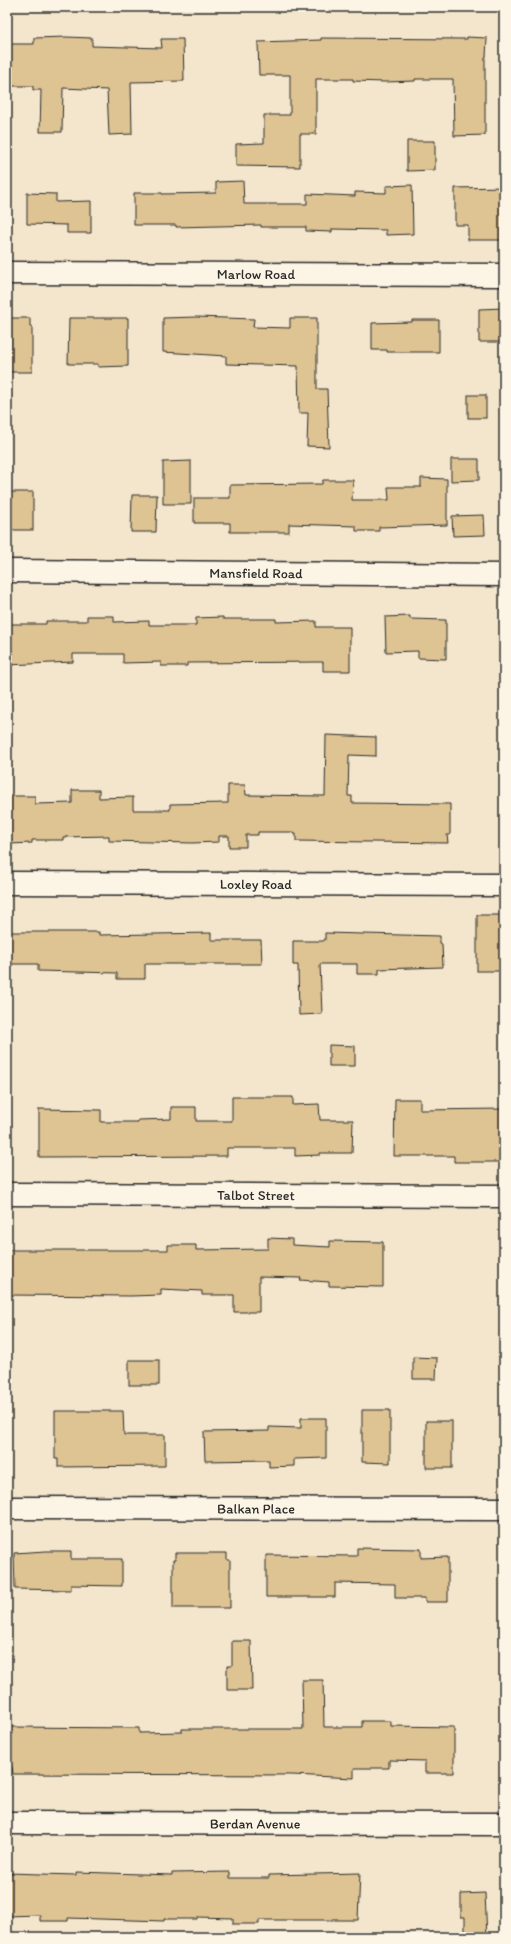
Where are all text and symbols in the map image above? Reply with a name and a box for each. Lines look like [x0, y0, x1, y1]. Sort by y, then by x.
street label: Marlow Road [217, 265, 295, 283]
street label: Mansfield Road [209, 564, 303, 582]
street label: Loxley Road [220, 875, 292, 893]
street label: Talbot Street [217, 1186, 295, 1204]
street label: Balkan Place [217, 1500, 295, 1517]
street label: Berdan Avenue [210, 1815, 301, 1832]

